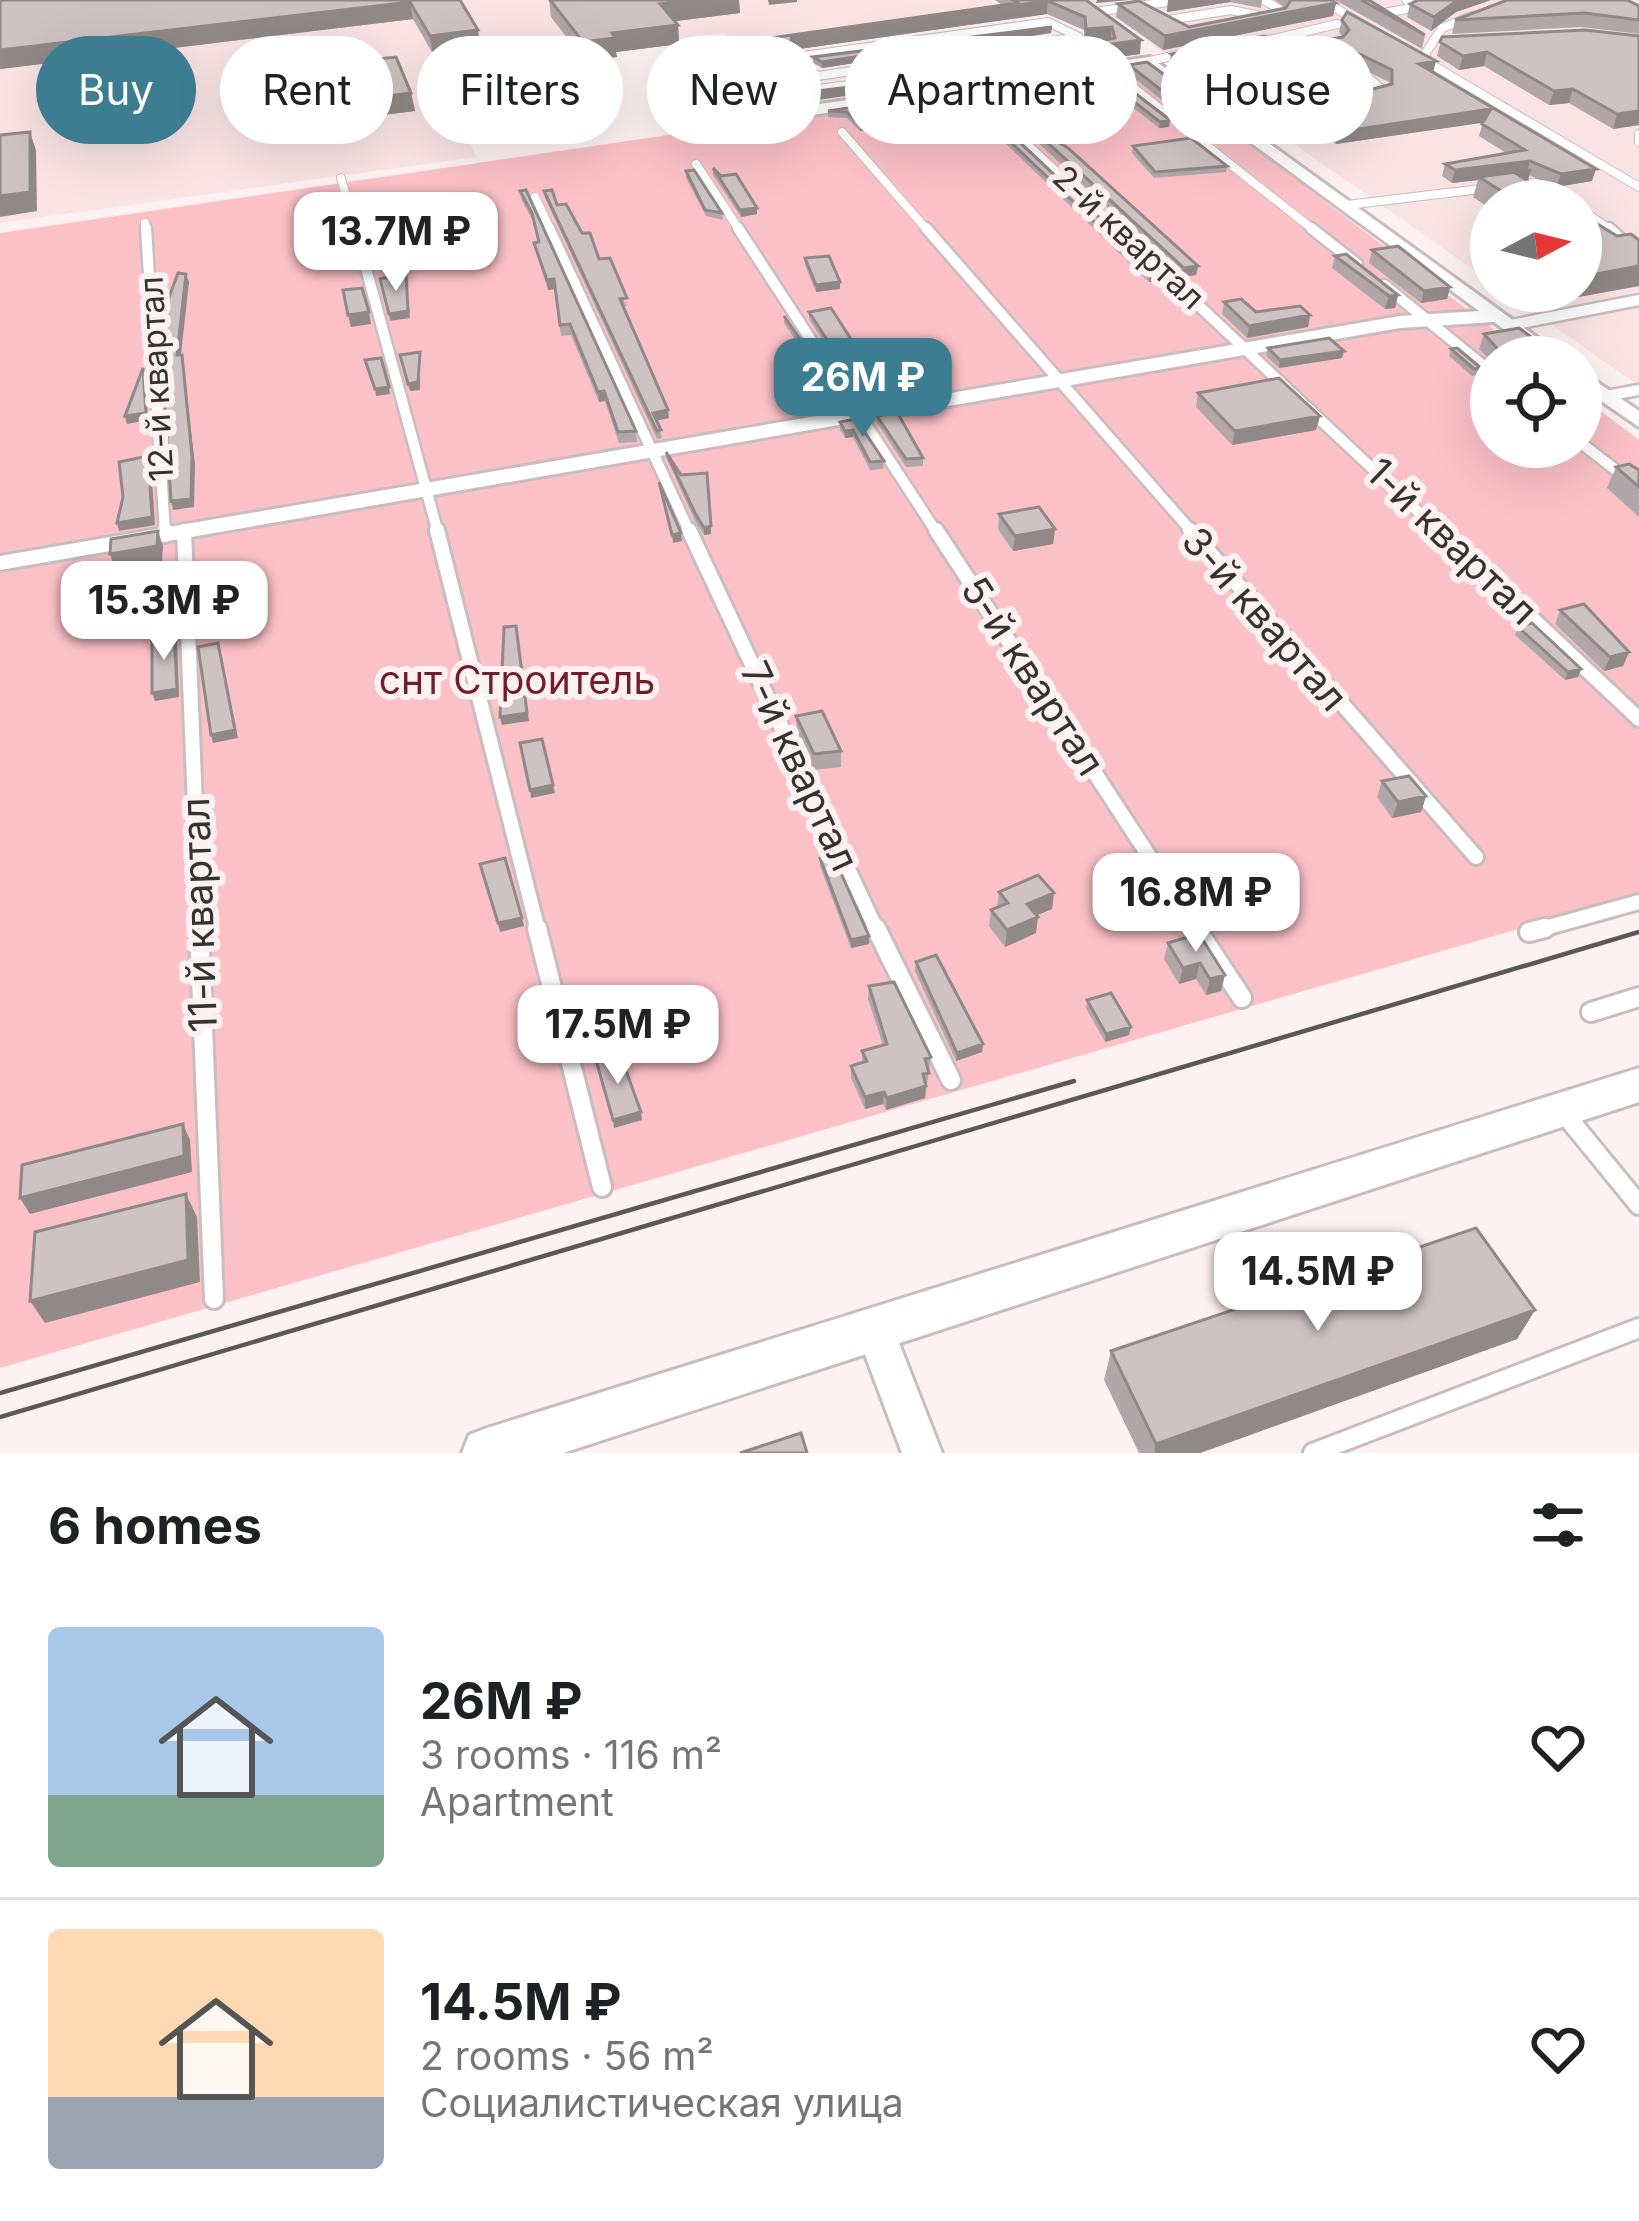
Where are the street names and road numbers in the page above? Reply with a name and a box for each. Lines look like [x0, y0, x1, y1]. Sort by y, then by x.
street label: 2-й квартал [1045, 157, 1213, 317]
street label: 12-й квартал [131, 275, 181, 483]
street label: 1-й квартал [1357, 448, 1548, 634]
street label: 3-й квартал [1173, 517, 1358, 720]
street label: 5-й квартал [952, 568, 1115, 784]
street label: 7-й квартал [732, 654, 869, 878]
street label: 11-й квартал [171, 797, 226, 1033]

